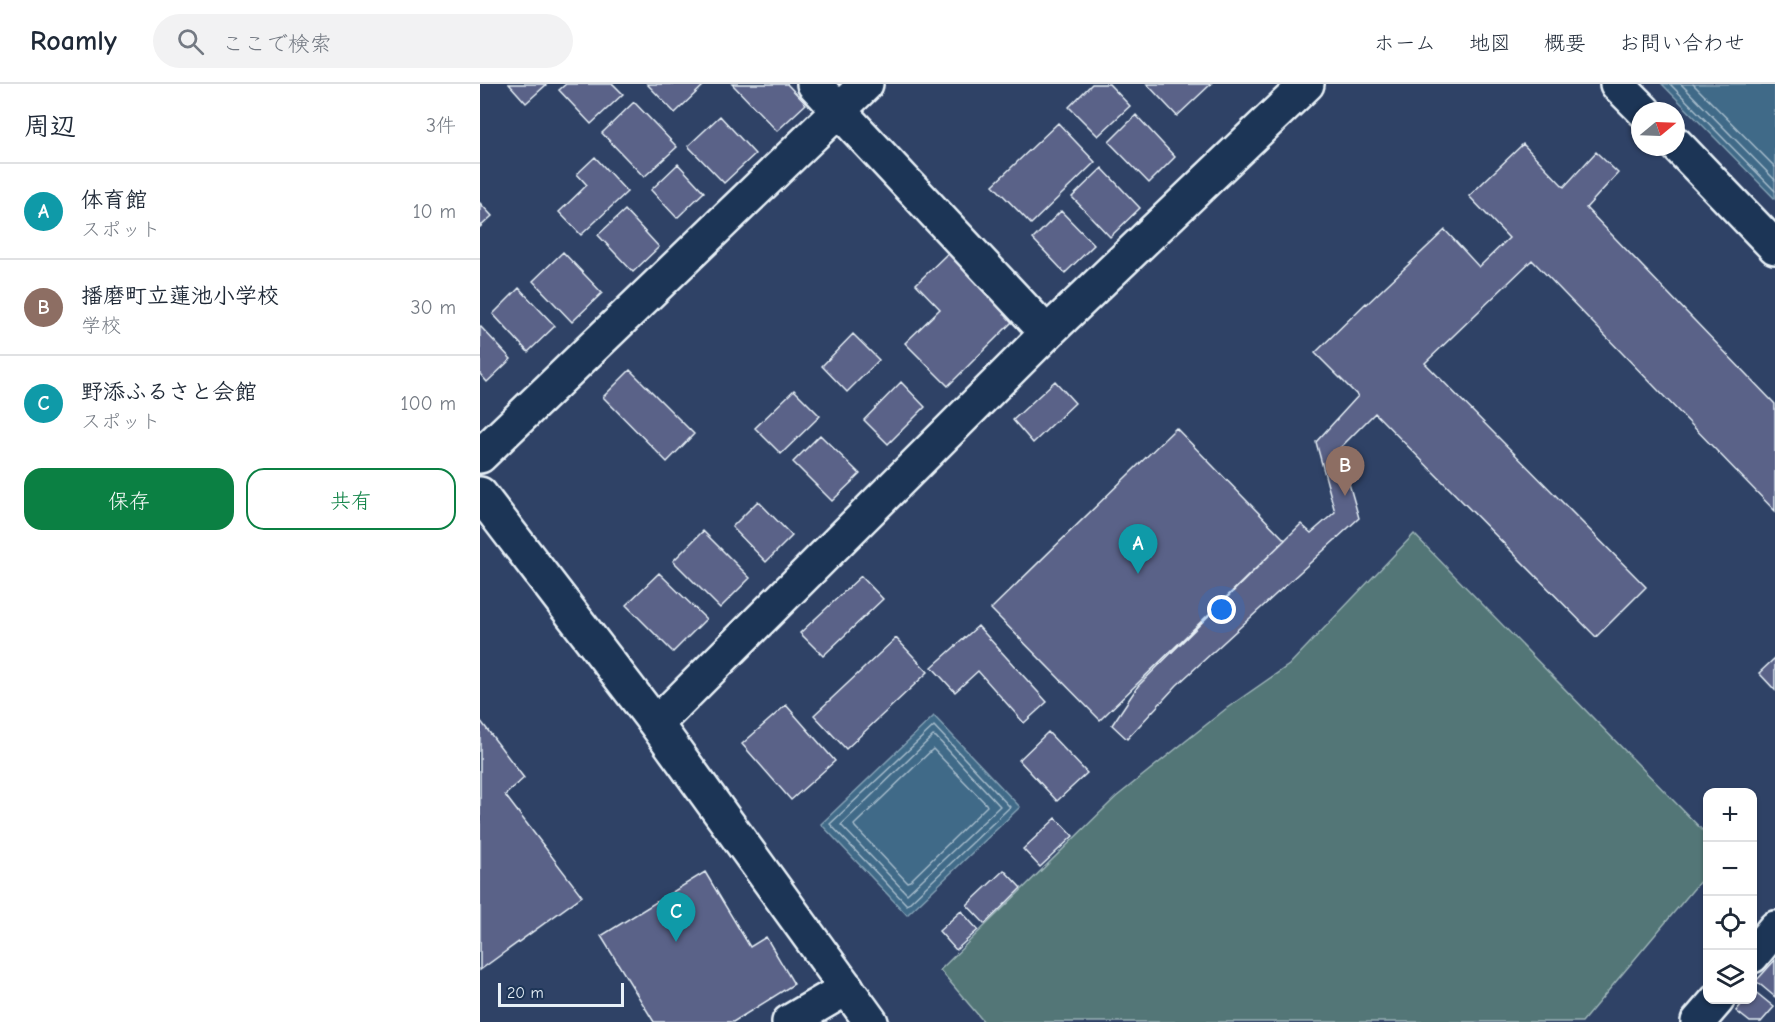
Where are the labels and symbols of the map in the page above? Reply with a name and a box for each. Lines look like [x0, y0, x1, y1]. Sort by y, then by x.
north arrow [1631, 102, 1685, 156]
pin: B [1326, 446, 1364, 496]
pin: A [1118, 524, 1158, 574]
your location [1207, 595, 1236, 624]
pin: C [656, 892, 696, 942]
scale bar [498, 980, 624, 1008]

